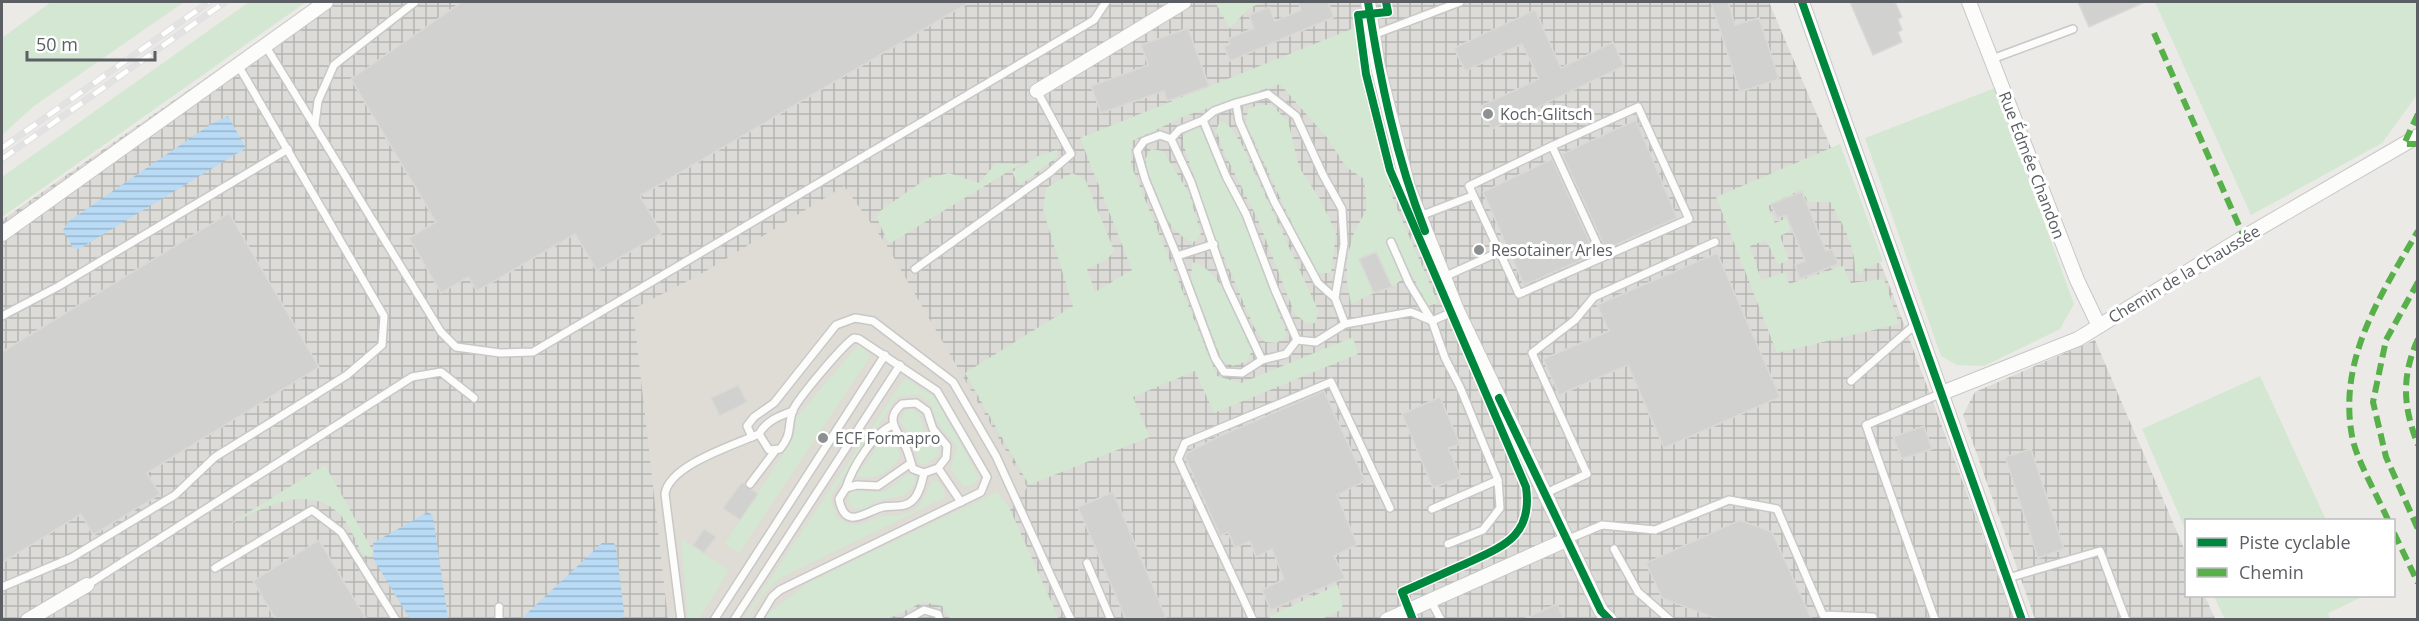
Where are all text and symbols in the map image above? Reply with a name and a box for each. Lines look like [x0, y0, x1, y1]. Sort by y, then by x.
scale bar [27, 24, 154, 62]
text: 50 m [36, 32, 78, 56]
street label: Rue Édmée Chandon [1994, 88, 2070, 242]
place label: Koch-Glitsch [1500, 103, 1593, 125]
marker: Koch-Glitsch [1481, 107, 1495, 121]
street label: Chemin de la Chaussée [2104, 220, 2264, 328]
place label: Resotainer Arles [1491, 239, 1613, 261]
marker: Resotainer Arles [1472, 243, 1486, 257]
place label: ECF Formapro [835, 427, 940, 449]
marker: ECF Formapro [816, 431, 830, 445]
legend [2185, 519, 2395, 597]
text: Piste cyclable [2239, 530, 2351, 554]
text: Chemin [2239, 560, 2304, 584]

